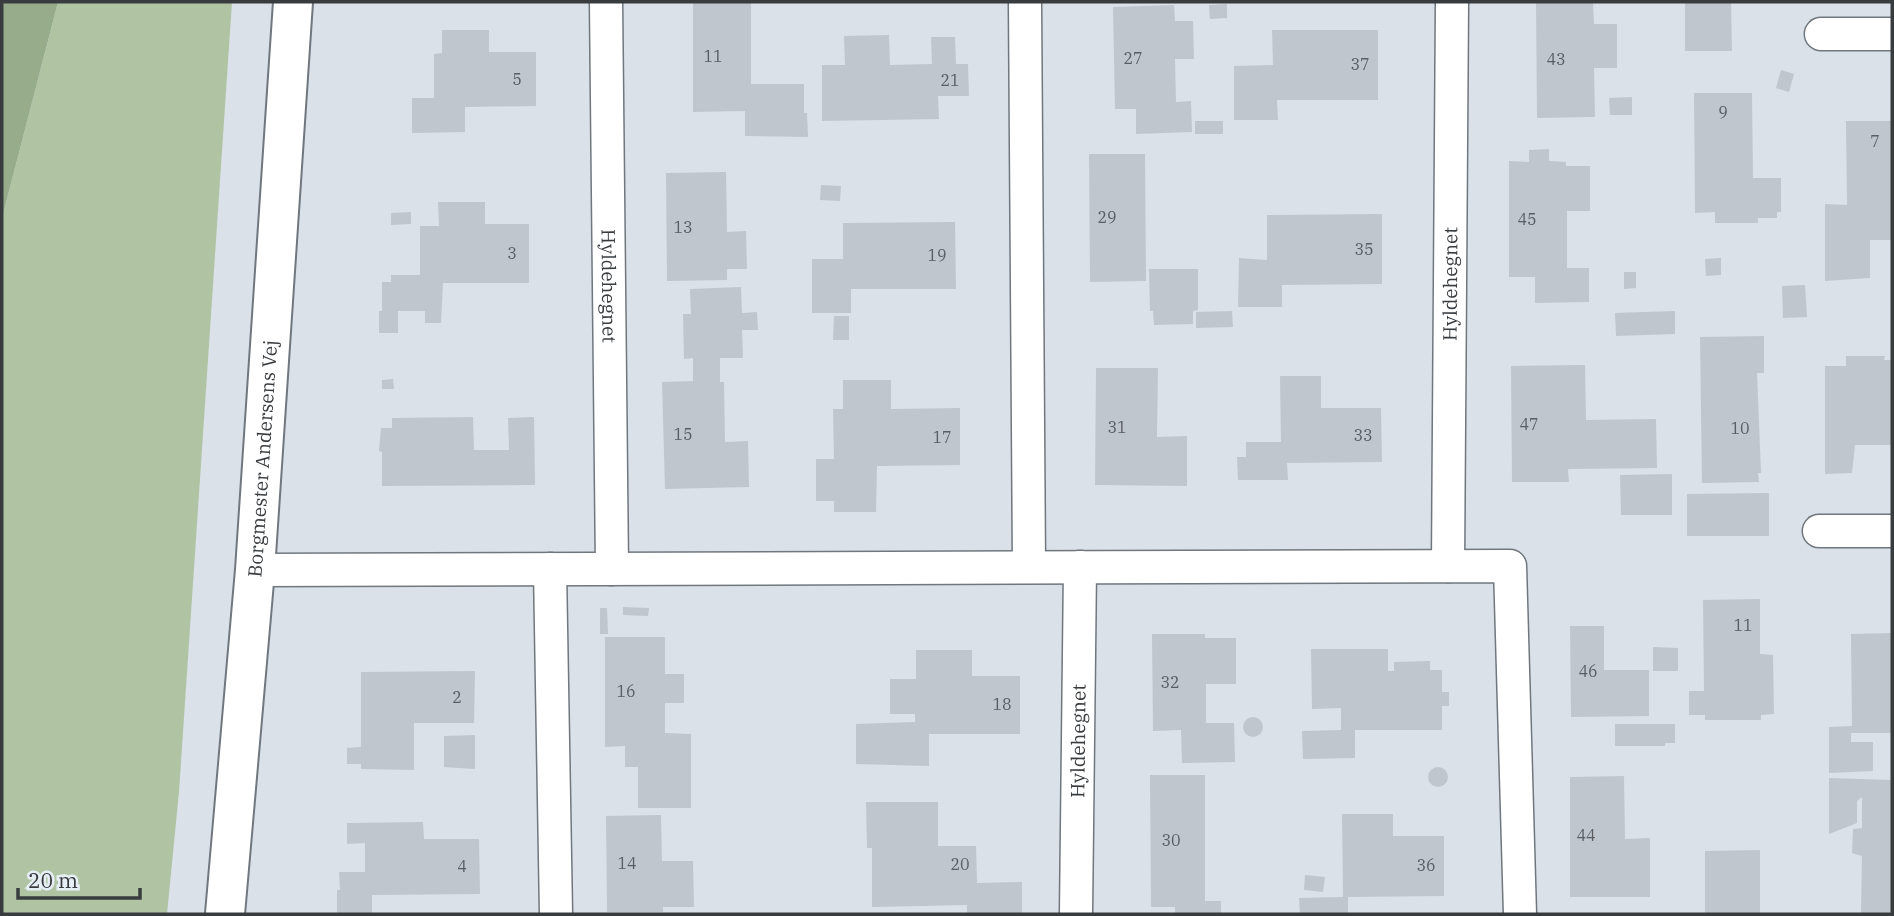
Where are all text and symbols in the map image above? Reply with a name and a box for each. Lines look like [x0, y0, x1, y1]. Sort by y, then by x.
house number: 11 [703, 46, 723, 66]
house number: 27 [1123, 48, 1143, 68]
house number: 43 [1546, 49, 1566, 69]
house number: 37 [1350, 54, 1370, 74]
house number: 5 [512, 69, 522, 89]
house number: 21 [940, 70, 960, 90]
house number: 9 [1718, 102, 1728, 122]
house number: 7 [1870, 131, 1880, 151]
house number: 29 [1097, 207, 1117, 227]
house number: 45 [1517, 209, 1537, 229]
house number: 13 [673, 217, 693, 237]
street label: Hyldehegnet [1438, 227, 1462, 341]
street label: Hyldehegnet [596, 229, 622, 343]
house number: 35 [1354, 239, 1374, 259]
house number: 3 [507, 243, 517, 263]
house number: 19 [927, 245, 947, 265]
street label: Borgmester Andersens Vej [242, 339, 282, 578]
house number: 47 [1519, 414, 1539, 434]
house number: 31 [1107, 417, 1127, 437]
house number: 10 [1730, 418, 1750, 438]
house number: 15 [673, 424, 693, 444]
house number: 33 [1353, 425, 1373, 445]
house number: 17 [932, 427, 952, 447]
house number: 11 [1733, 615, 1753, 635]
house number: 46 [1578, 661, 1598, 681]
house number: 32 [1160, 672, 1180, 692]
house number: 16 [616, 681, 636, 701]
street label: Hyldehegnet [1065, 684, 1091, 798]
house number: 2 [452, 687, 462, 707]
house number: 18 [992, 694, 1012, 714]
house number: 44 [1576, 825, 1596, 845]
house number: 30 [1161, 830, 1181, 850]
house number: 14 [617, 853, 637, 873]
house number: 20 [950, 854, 970, 874]
house number: 36 [1416, 855, 1436, 875]
scale bar [18, 856, 140, 900]
house number: 4 [457, 856, 467, 876]
text: 20 m [28, 866, 78, 894]

